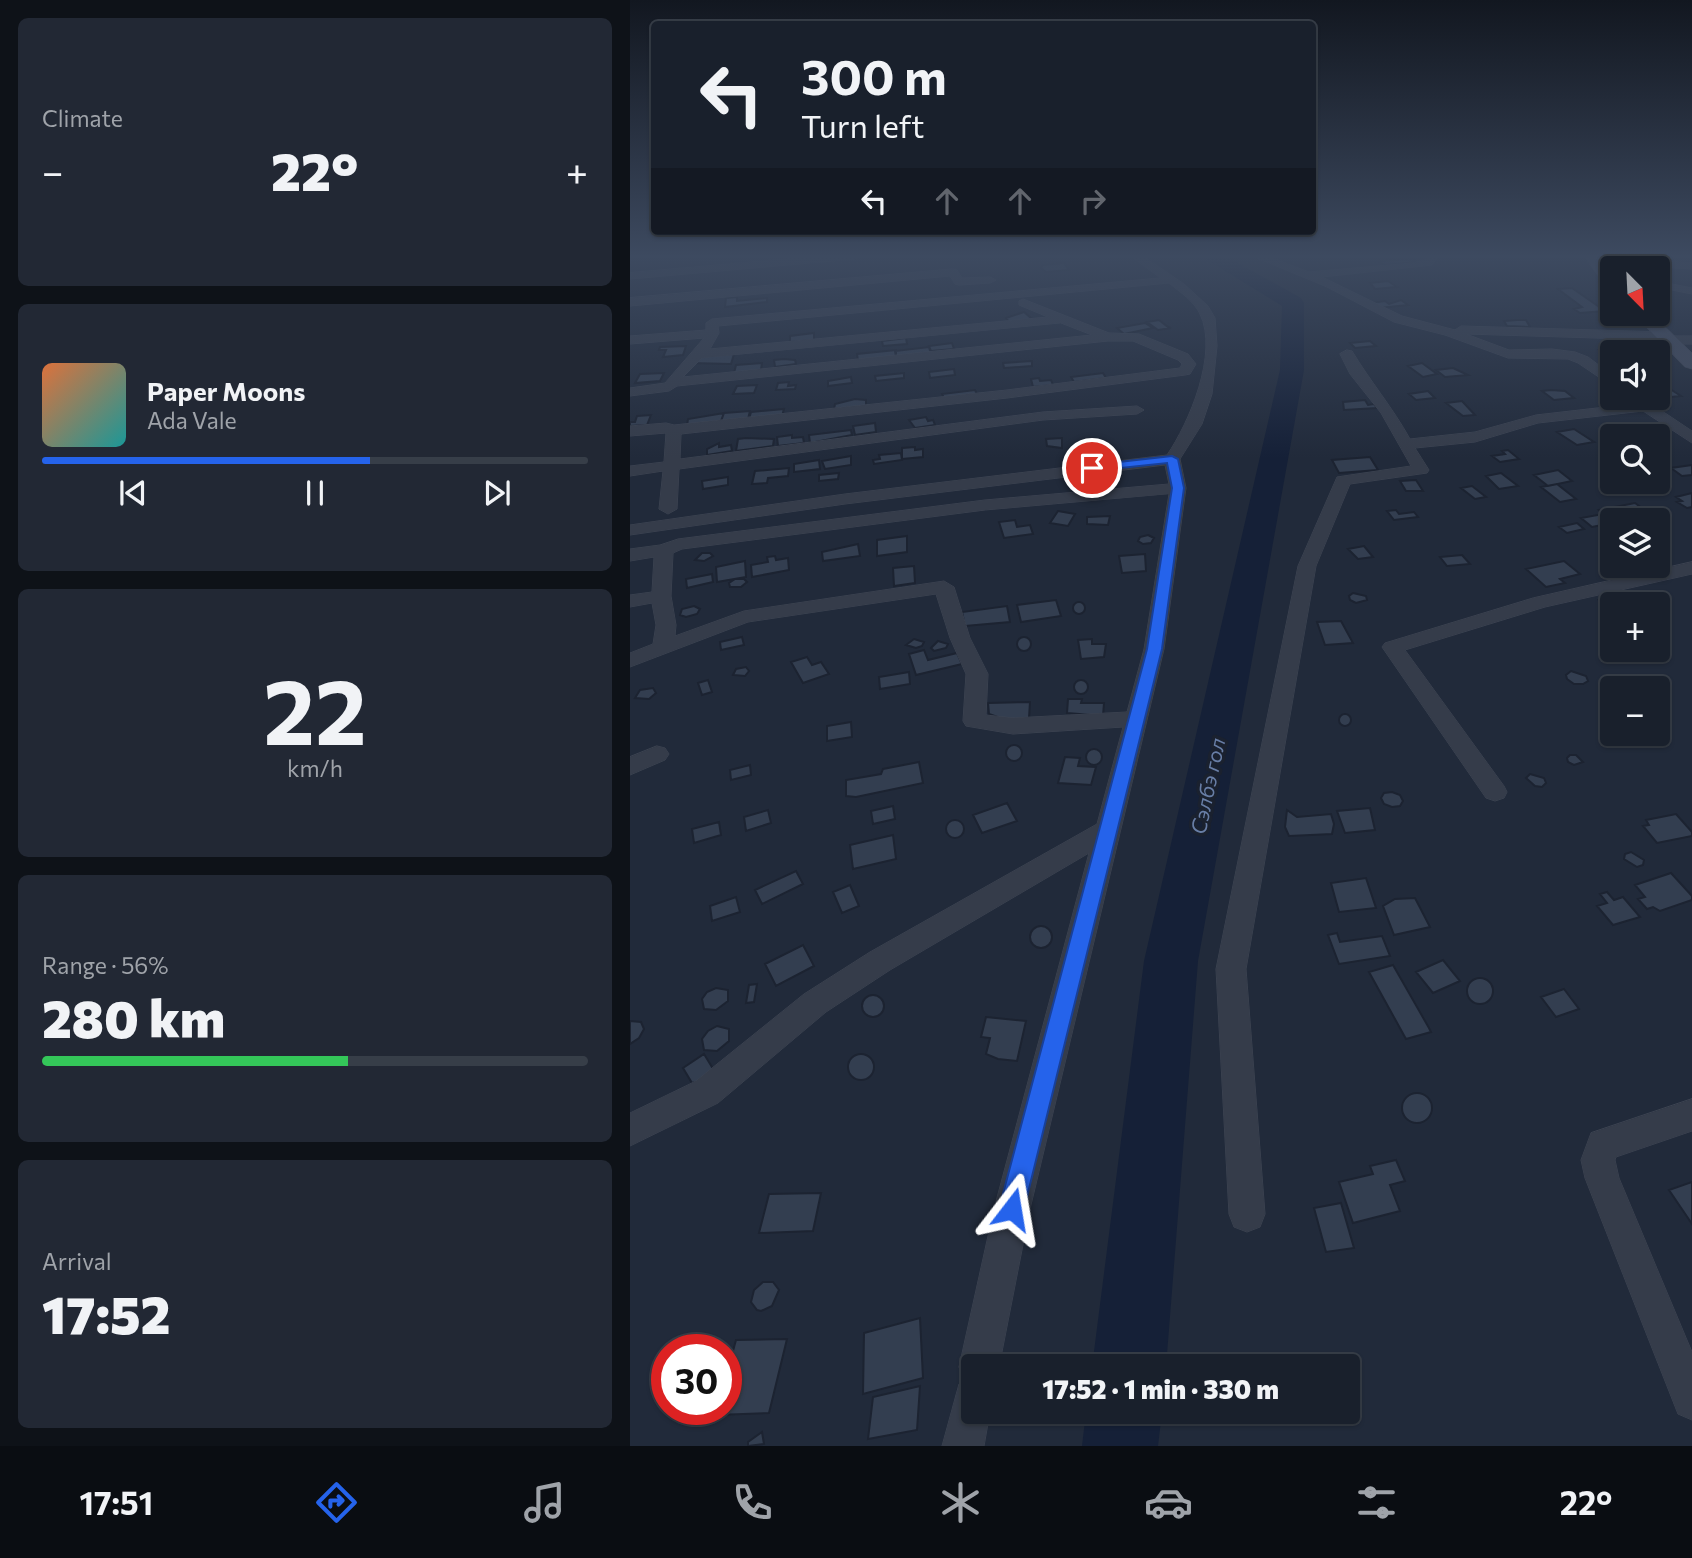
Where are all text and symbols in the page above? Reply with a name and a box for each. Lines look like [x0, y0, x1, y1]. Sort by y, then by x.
text: 300 m [801, 45, 947, 105]
icon: left [686, 49, 777, 140]
text: Climate [42, 104, 123, 132]
text: Turn left [801, 105, 925, 145]
text: 22° [271, 138, 358, 202]
text: − [42, 147, 64, 194]
text: + [566, 147, 588, 194]
icon: left [855, 182, 893, 220]
icon: ahead [928, 182, 966, 220]
icon: ahead [1001, 182, 1039, 220]
icon: right [1074, 182, 1112, 220]
north arrow [1600, 256, 1670, 326]
map controls [1600, 256, 1670, 746]
button: sound [1600, 340, 1670, 410]
text: Paper Moons [147, 375, 305, 406]
text: Ada Vale [147, 406, 237, 434]
button: search [1600, 424, 1670, 494]
pin [1062, 438, 1122, 498]
icon: arrive [1073, 449, 1111, 487]
icon: previous [114, 474, 152, 512]
icon: pause [296, 474, 334, 512]
icon: next [478, 474, 516, 512]
button: layers [1600, 508, 1670, 578]
button: + [1600, 592, 1670, 662]
text: 22 [263, 652, 367, 764]
button: − [1600, 676, 1670, 746]
water label: Сэлбэ гол [1185, 736, 1229, 836]
text: km/h [287, 754, 343, 782]
text: Range · 56% [42, 951, 169, 979]
text: 280 km [42, 985, 225, 1049]
position arrow [975, 1172, 1049, 1246]
text: Arrival [42, 1247, 112, 1275]
text: 17:52 [42, 1281, 171, 1345]
speed limit sign: 30 [651, 1334, 742, 1425]
text: 17:52 · 1 min · 330 m [1042, 1373, 1279, 1404]
icon: directions [312, 1478, 361, 1527]
icon: music [520, 1478, 569, 1527]
icon: phone [728, 1478, 777, 1527]
icon: climate [936, 1478, 985, 1527]
icon: car [1144, 1478, 1193, 1527]
icon: filters [1352, 1478, 1401, 1527]
text: 17:51 [79, 1482, 153, 1522]
text: 22° [1560, 1482, 1612, 1522]

